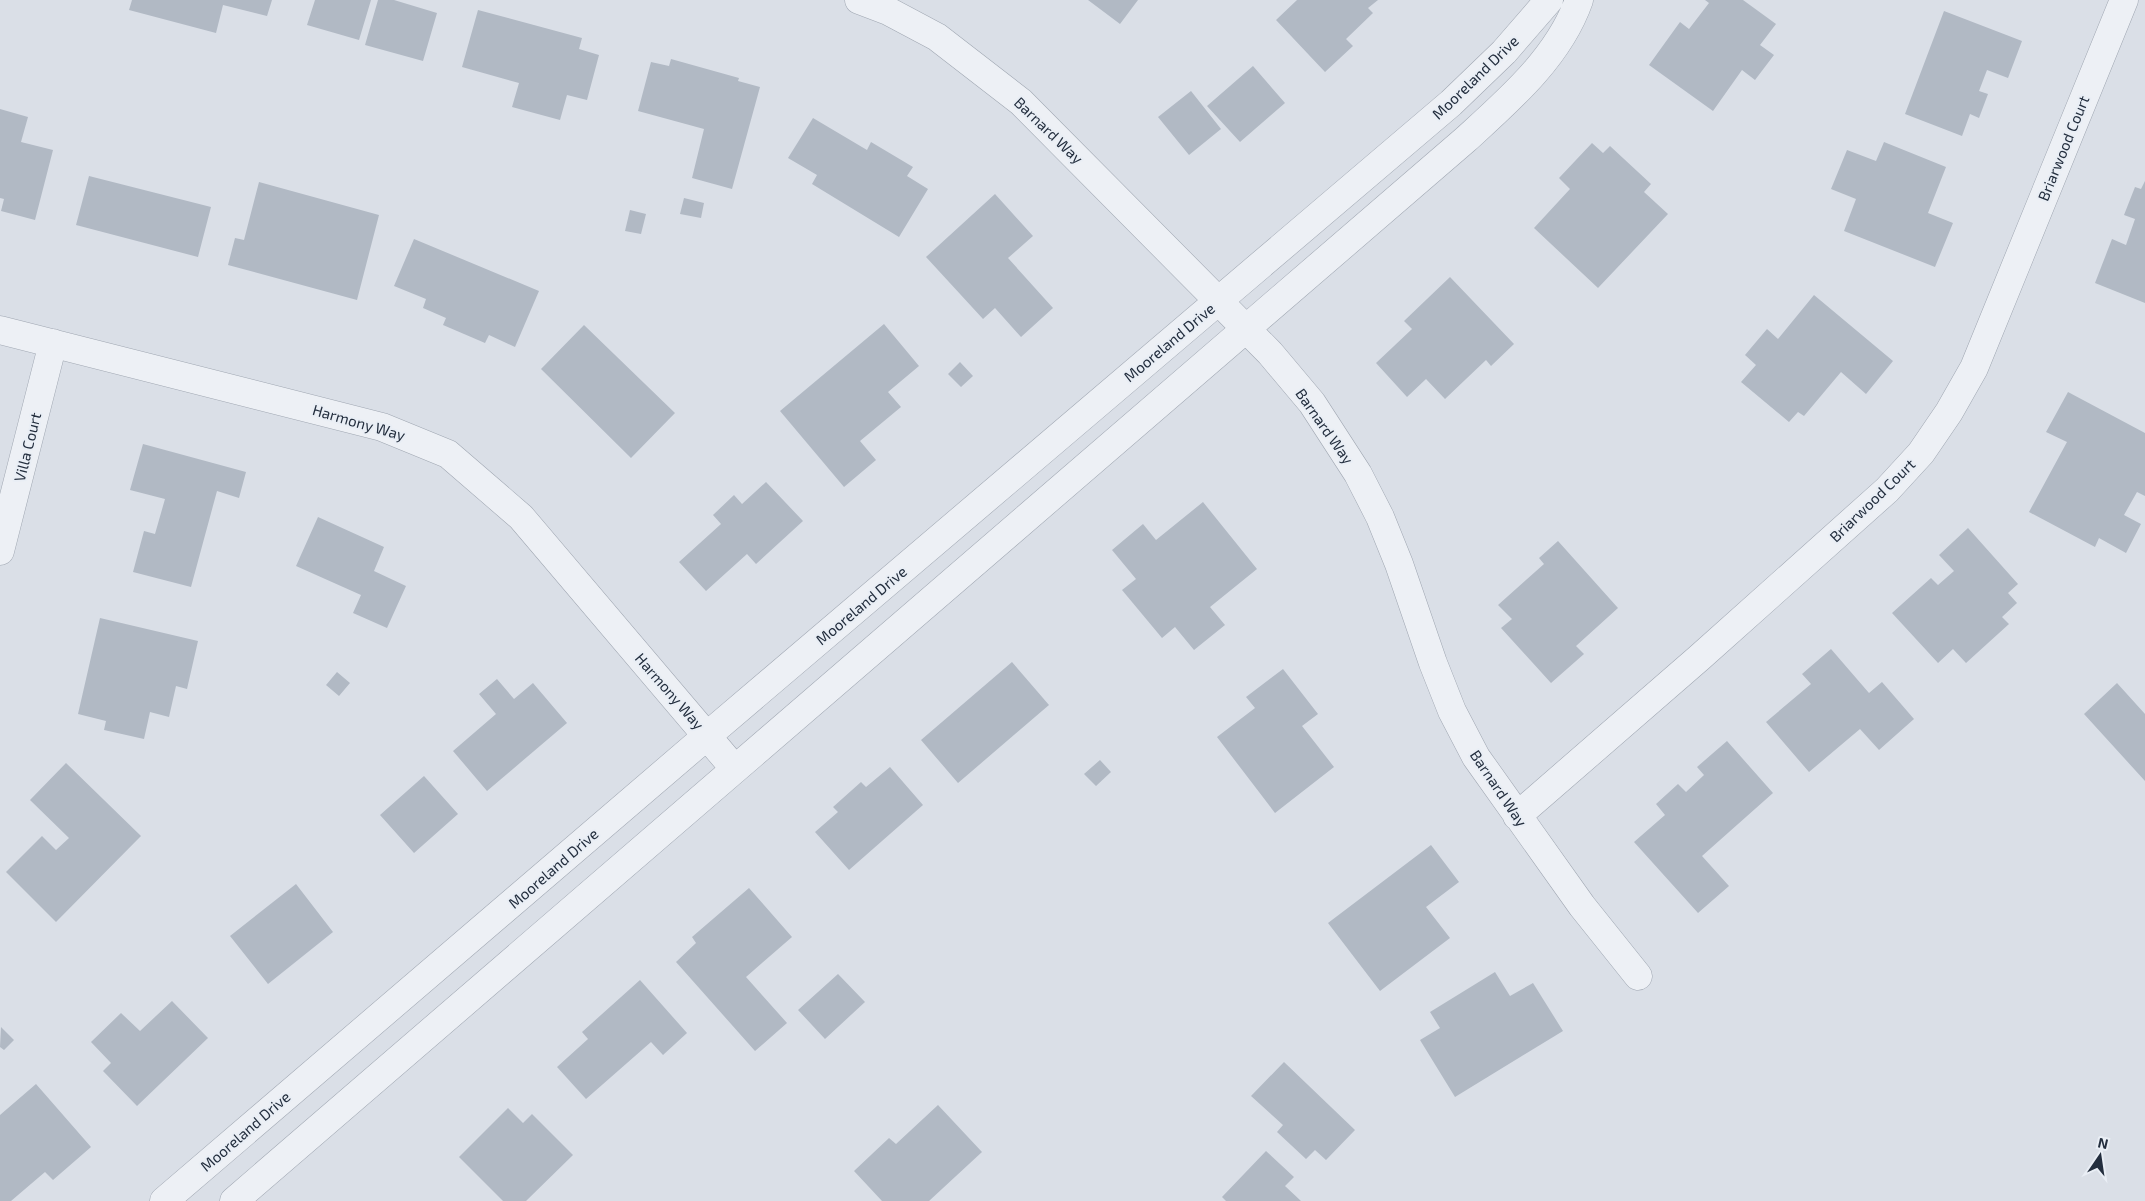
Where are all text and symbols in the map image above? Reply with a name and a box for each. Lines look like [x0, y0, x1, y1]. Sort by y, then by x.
street label: Mooreland Drive [1428, 31, 1522, 123]
street label: Briarwood Court [2034, 92, 2092, 203]
street label: Barnard Way [1011, 93, 1087, 167]
street label: Mooreland Drive [1120, 299, 1218, 385]
street label: Barnard Way [1292, 385, 1358, 467]
street label: Harmony Way [311, 400, 407, 444]
street label: Villa Court [10, 410, 44, 483]
street label: Briarwood Court [1825, 454, 1919, 545]
street label: Mooreland Drive [812, 562, 910, 648]
street label: Harmony Way [632, 649, 708, 733]
street label: Barnard Way [1467, 746, 1531, 830]
street label: Mooreland Drive [504, 824, 602, 912]
street label: Mooreland Drive [196, 1087, 294, 1175]
north arrow [2075, 1131, 2125, 1181]
text: N [2096, 1133, 2110, 1152]

